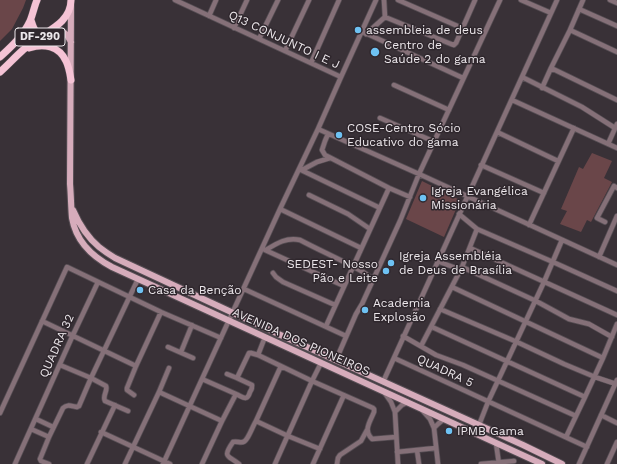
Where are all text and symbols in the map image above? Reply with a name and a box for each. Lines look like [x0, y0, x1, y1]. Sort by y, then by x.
street label: Q13 CONJUNTO I E J [226, 8, 342, 72]
place label: assembleia de deus [366, 23, 483, 37]
marker: assembleia de deus [353, 25, 363, 35]
road number: DF-290 [15, 28, 65, 46]
place label: Centro de Saúde 2 do gama [384, 38, 486, 66]
marker: Centro de Saúde 2 do gama [369, 46, 381, 58]
place label: COSE-Centro Sócio Educativo do gama [347, 121, 461, 149]
marker: COSE-Centro Sócio Educativo do gama [334, 130, 344, 140]
place label: Igreja Evangélica Missionária [431, 184, 528, 212]
marker: Igreja Evangélica Missionária [418, 193, 428, 203]
place label: Igreja Assembléia de Deus de Brasília [399, 249, 512, 277]
place label: SEDEST- Nosso Pão e Leite [287, 257, 378, 285]
marker: Igreja Assembléia de Deus de Brasília [386, 258, 396, 268]
marker: SEDEST- Nosso Pão e Leite [381, 266, 391, 276]
place label: Casa da Benção [148, 283, 242, 297]
marker: Casa da Benção [135, 285, 145, 295]
place label: Academia Explosão [373, 296, 430, 324]
street label: AVENIDA DOS PIONEIROS [230, 305, 372, 379]
marker: Academia Explosão [360, 305, 370, 315]
street label: QUADRA 32 [37, 312, 77, 380]
street label: QUADRA 5 [414, 352, 476, 390]
place label: IPMB Gama [457, 424, 524, 438]
marker: IPMB Gama [444, 426, 454, 436]

